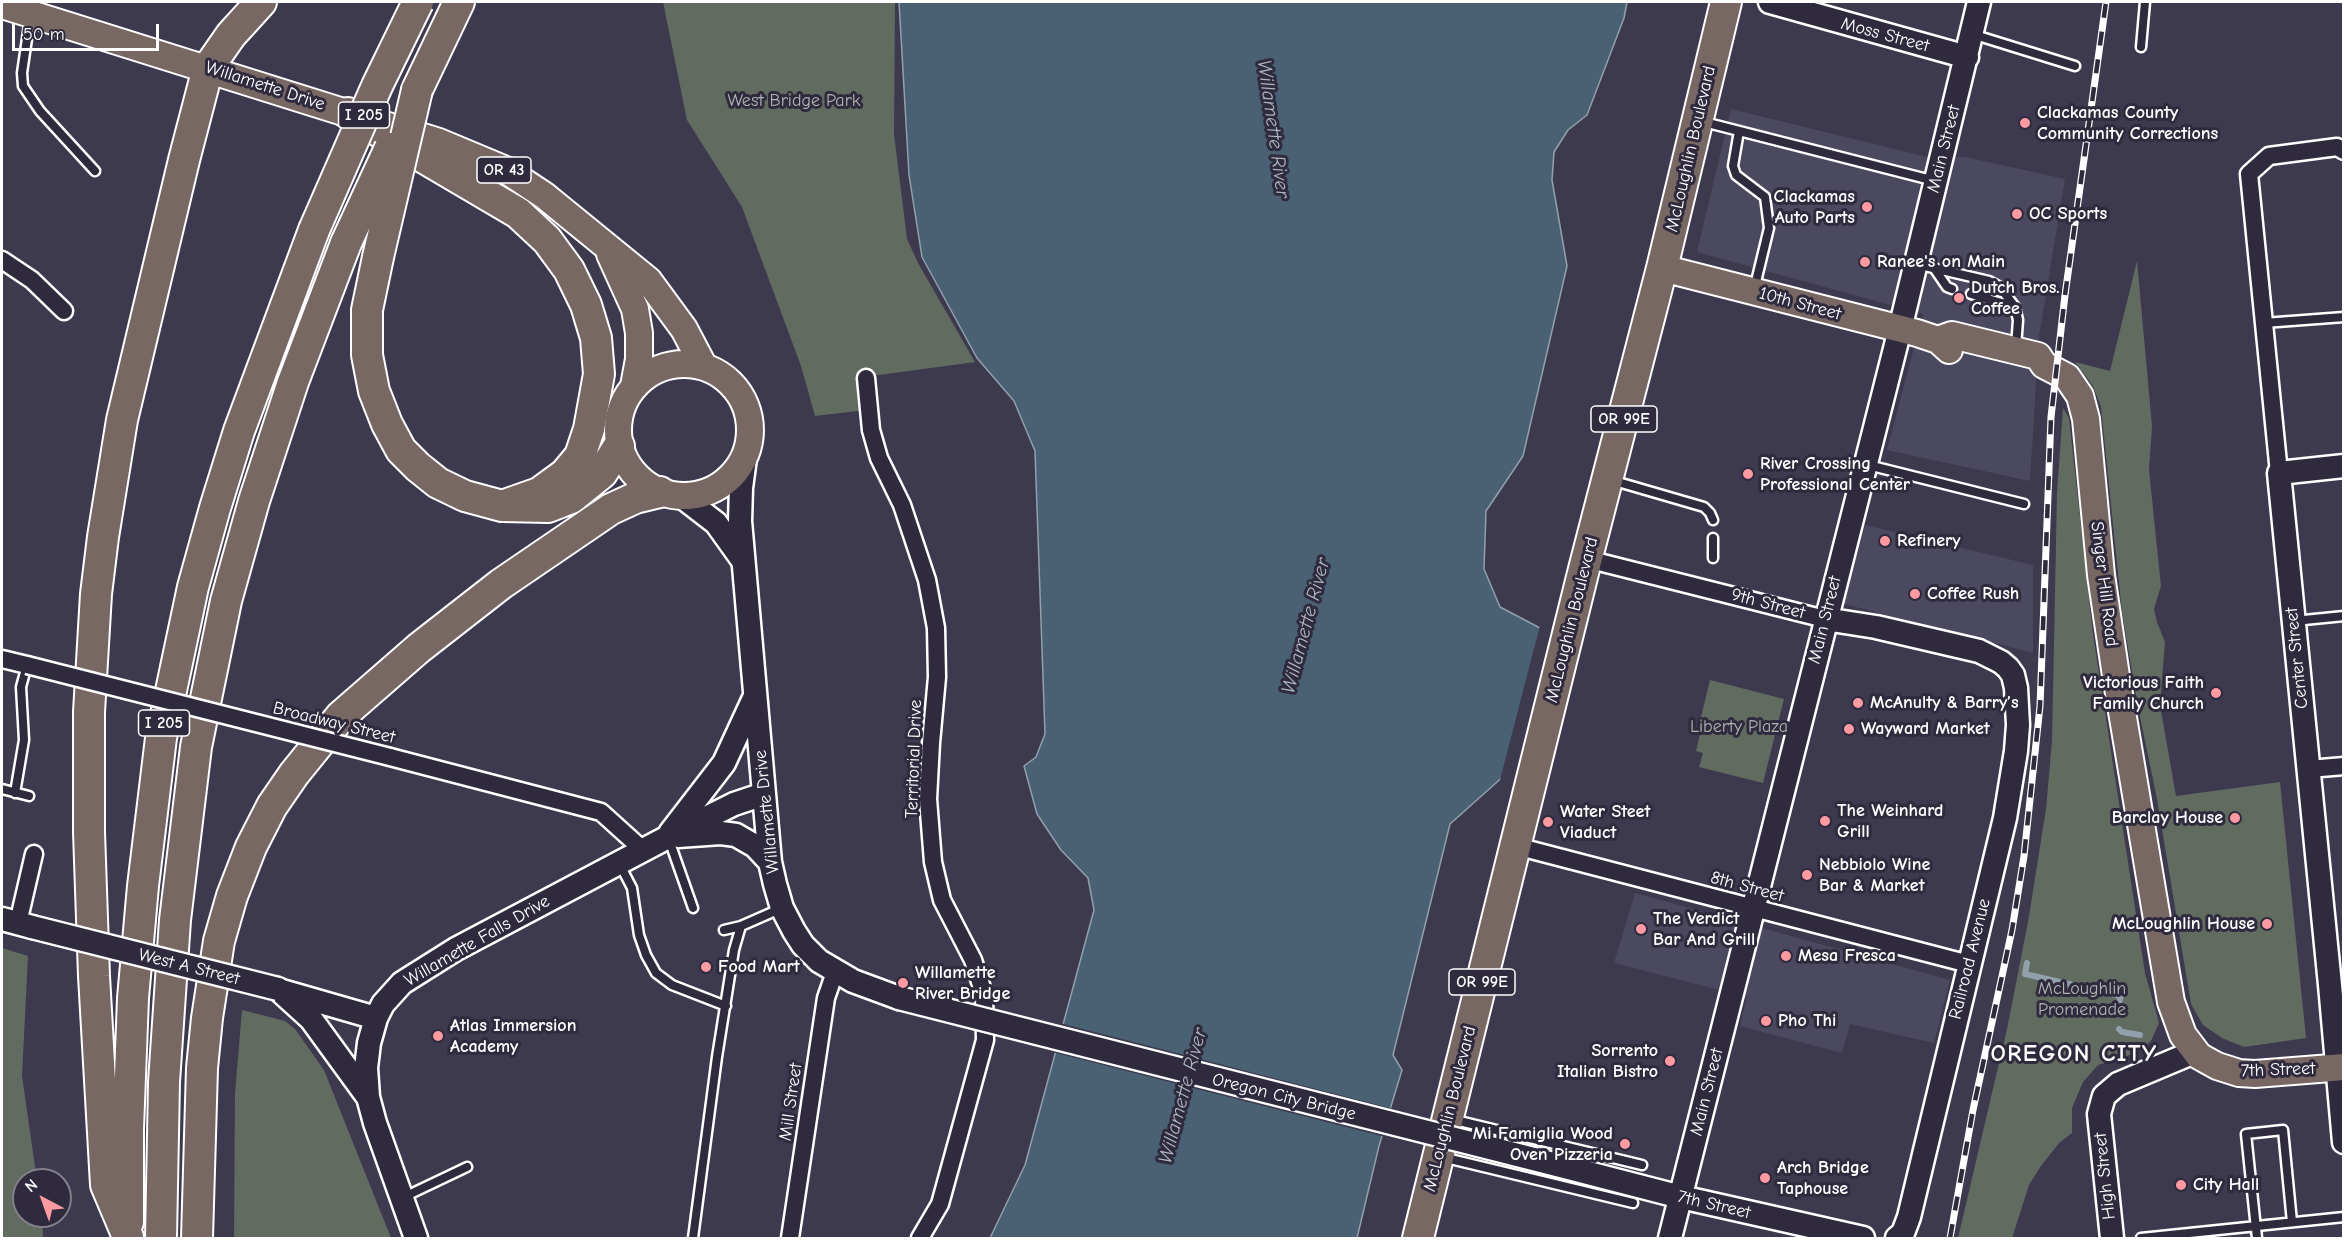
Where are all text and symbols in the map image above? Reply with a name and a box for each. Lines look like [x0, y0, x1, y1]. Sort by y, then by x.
scale bar [15, 12, 162, 50]
street label: Moss Street [1838, 13, 1932, 57]
text: 50 m [23, 24, 65, 45]
street label: Willamette Drive [203, 57, 327, 115]
water label: Willamette River [1251, 58, 1295, 200]
street label: McLoughlin Boulevard [1661, 64, 1721, 234]
park label: West Bridge Park [727, 90, 861, 112]
road number: I 205 [338, 102, 389, 128]
place label: Clackamas County Community Corrections [2037, 102, 2218, 144]
street label: Main Street [1923, 103, 1965, 195]
marker: Clackamas County Community Corrections [2018, 116, 2032, 130]
road number: OR 43 [477, 157, 531, 183]
place label: Clackamas Auto Parts [1774, 186, 1855, 228]
marker: Clackamas Auto Parts [1860, 200, 1874, 214]
place label: OC Sports [2029, 203, 2107, 225]
marker: OC Sports [2010, 207, 2024, 221]
place label: Ranee's on Main [1877, 251, 2005, 273]
marker: Ranee's on Main [1858, 255, 1872, 269]
place label: Dutch Bros. Coffee [1971, 277, 2060, 320]
street label: 10th Street [1757, 283, 1843, 325]
marker: Dutch Bros. Coffee [1952, 291, 1966, 305]
road number: OR 99E [1591, 406, 1657, 432]
place label: River Crossing Professional Center [1760, 453, 1910, 496]
marker: River Crossing Professional Center [1741, 467, 1755, 481]
street label: Singer Hill Road [2086, 520, 2122, 648]
place label: Refinery [1897, 530, 1961, 552]
marker: Refinery [1878, 534, 1892, 548]
street label: McLoughlin Boulevard [1541, 535, 1603, 705]
water label: Willamette River [1276, 556, 1336, 696]
street label: Main Street [1804, 574, 1846, 666]
place label: Coffee Rush [1927, 583, 2019, 605]
street label: 9th Street [1729, 584, 1807, 624]
marker: Coffee Rush [1908, 587, 1922, 601]
street label: Center Street [2281, 606, 2313, 710]
place label: Victorious Faith Family Church [2083, 672, 2204, 714]
marker: Victorious Faith Family Church [2209, 686, 2223, 700]
place label: McAnulty & Barry’s [1870, 692, 2019, 714]
marker: McAnulty & Barry’s [1851, 696, 1865, 710]
street label: Broadway Street [271, 697, 397, 749]
street label: Territorial Drive [901, 699, 927, 819]
road number: I 205 [138, 710, 190, 736]
park label: Liberty Plaza [1690, 716, 1788, 738]
place label: Wayward Market [1861, 718, 1990, 740]
marker: Wayward Market [1842, 722, 1856, 736]
street label: Willamette Drive [750, 749, 784, 875]
place label: The Weinhard Grill [1837, 800, 1943, 842]
place label: Water Steet Viaduct [1560, 801, 1650, 844]
place label: Barclay House [2112, 807, 2223, 829]
marker: Barclay House [2228, 811, 2242, 825]
marker: The Weinhard Grill [1818, 814, 1832, 828]
marker: Water Steet Viaduct [1541, 815, 1555, 829]
place label: Nebbiolo Wine Bar & Market [1819, 854, 1930, 896]
street label: 8th Street [1708, 867, 1786, 907]
marker: Nebbiolo Wine Bar & Market [1800, 868, 1814, 882]
street label: Willamette Falls Drive [400, 891, 554, 991]
street label: Railroad Avenue [1945, 896, 1995, 1022]
place label: The Verdict Bar And Grill [1653, 908, 1755, 950]
place label: McLoughlin House [2112, 913, 2255, 935]
marker: McLoughlin House [2260, 917, 2274, 931]
marker: The Verdict Bar And Grill [1634, 922, 1648, 936]
street label: West A Street [136, 944, 242, 990]
place label: Mesa Fresca [1798, 945, 1896, 967]
marker: Mesa Fresca [1779, 949, 1793, 963]
place label: Food Mart [718, 956, 800, 978]
marker: Food Mart [699, 960, 713, 974]
place label: Willamette River Bridge [915, 962, 1010, 1004]
road number: OR 99E [1449, 969, 1515, 995]
marker: Willamette River Bridge [896, 976, 910, 990]
park label: McLoughlin Promenade [2038, 978, 2126, 1020]
place label: Pho Thi [1778, 1010, 1836, 1032]
marker: Pho Thi [1759, 1014, 1773, 1028]
place label: Atlas Immersion Academy [450, 1015, 576, 1058]
street label: McLoughlin Boulevard [1419, 1024, 1481, 1194]
water label: Willamette River [1153, 1026, 1213, 1166]
marker: Atlas Immersion Academy [431, 1029, 445, 1043]
place label: Sorrento Italian Bistro [1557, 1040, 1658, 1082]
district label: OREGON CITY [1990, 1040, 2158, 1068]
street label: Main Street [1686, 1046, 1728, 1138]
marker: Sorrento Italian Bistro [1663, 1054, 1677, 1068]
street label: 7th Street [2240, 1058, 2316, 1082]
street label: Mill Street [775, 1062, 807, 1142]
street label: Oregon City Bridge [1210, 1069, 1358, 1125]
place label: Mi Famiglia Wood Oven Pizzeria [1473, 1123, 1613, 1166]
street label: High Street [2090, 1131, 2120, 1221]
marker: Mi Famiglia Wood Oven Pizzeria [1618, 1137, 1632, 1151]
place label: Arch Bridge Taphouse [1777, 1157, 1869, 1200]
north arrow [12, 1168, 72, 1228]
marker: Arch Bridge Taphouse [1758, 1171, 1772, 1185]
place label: City Hall [2193, 1174, 2259, 1196]
text: N [22, 1176, 41, 1196]
marker: City Hall [2174, 1178, 2188, 1192]
street label: 7th Street [1675, 1186, 1753, 1224]

